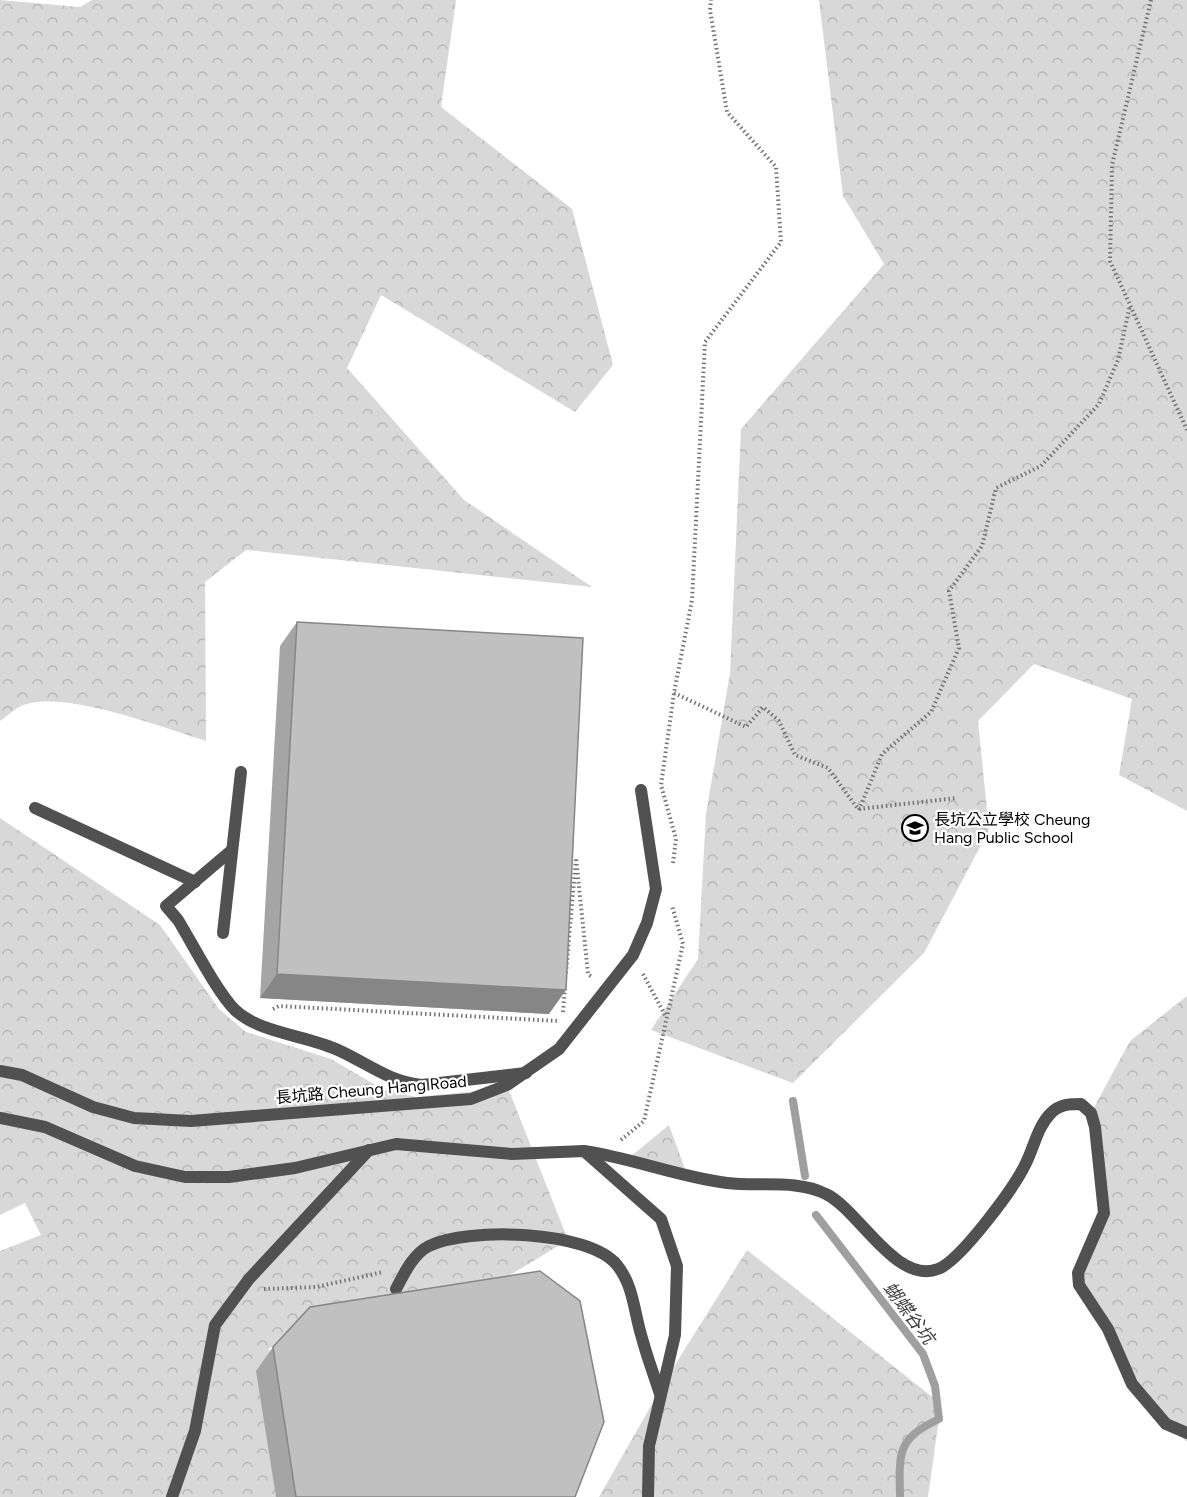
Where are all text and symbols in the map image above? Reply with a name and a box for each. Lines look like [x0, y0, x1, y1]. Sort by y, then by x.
place label: 長坑公立學校 Cheung Hang Public School [934, 810, 1090, 847]
school or university icon: 長坑公立學校 Cheung Hang Public School [900, 813, 930, 843]
street label: 長坑路 Cheung Hang Road [275, 1072, 467, 1107]
water label: 蝴蝶谷坑 [879, 1278, 941, 1351]

